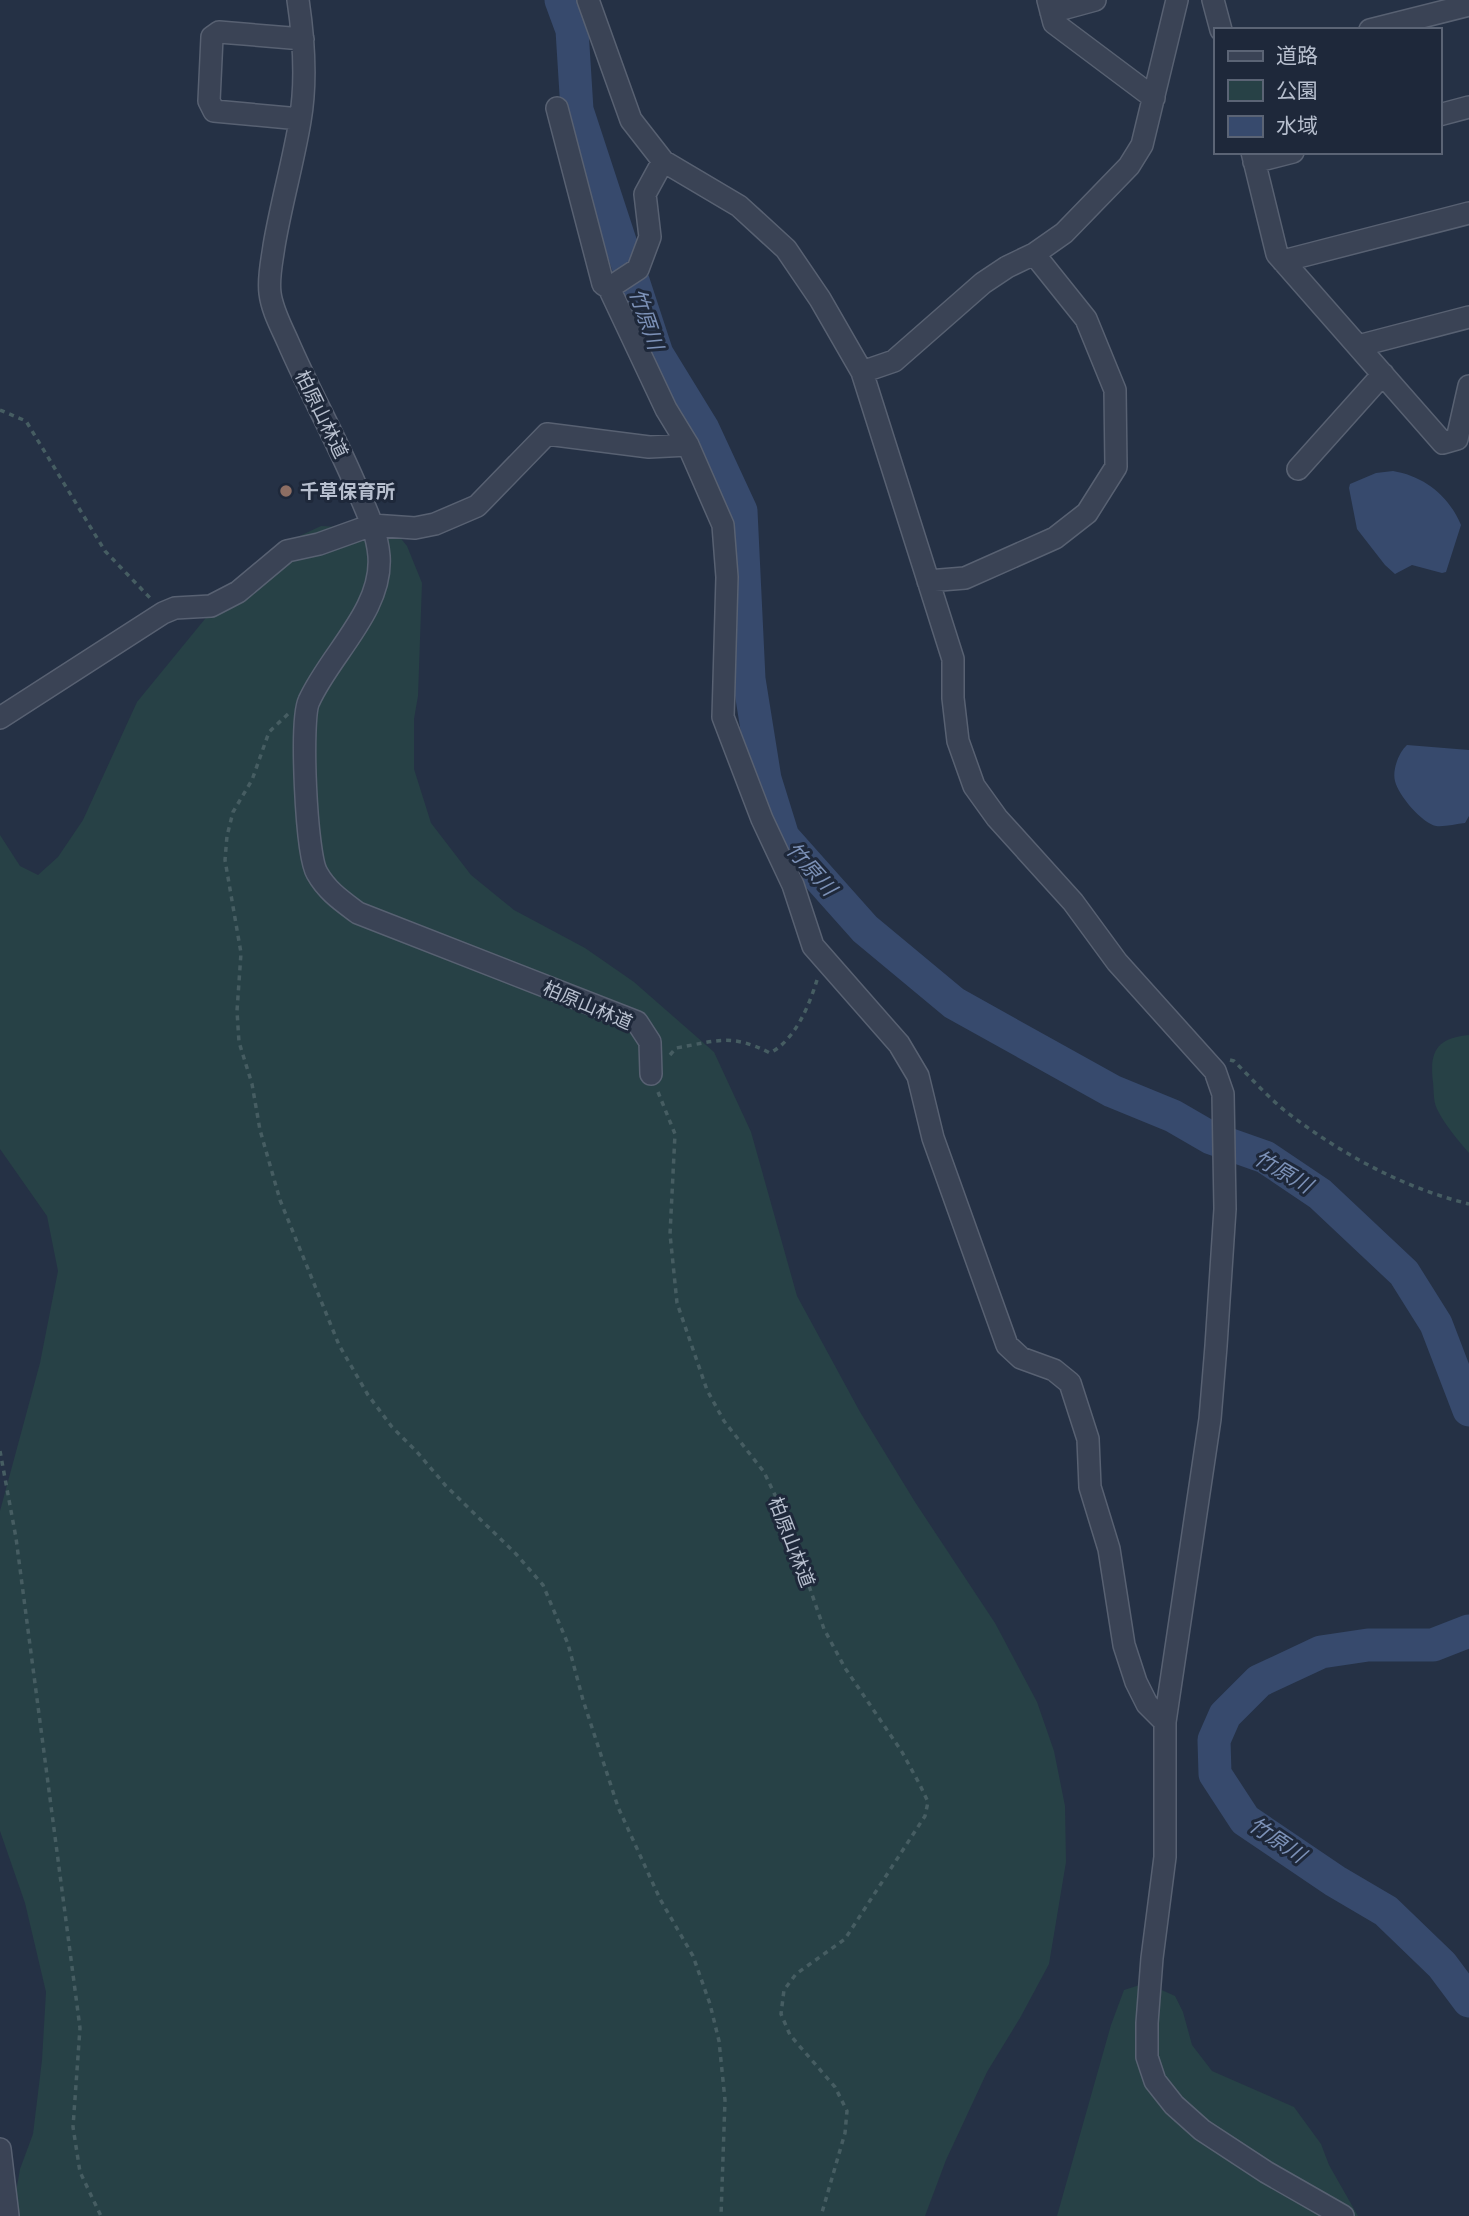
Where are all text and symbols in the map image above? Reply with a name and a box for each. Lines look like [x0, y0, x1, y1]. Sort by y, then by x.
legend [1214, 28, 1441, 154]
text: 道路 [1276, 43, 1318, 67]
text: 公園 [1276, 78, 1318, 102]
text: 水域 [1276, 113, 1318, 137]
water label: 竹原川 [625, 285, 669, 354]
street label: 柏原山林道 [291, 366, 353, 462]
place label: 千草保育所 [300, 480, 395, 502]
marker: 千草保育所 [278, 483, 294, 499]
water label: 竹原川 [782, 837, 843, 901]
street label: 柏原山林道 [540, 976, 636, 1034]
water label: 竹原川 [1250, 1145, 1319, 1198]
street label: 柏原山林道 [765, 1494, 819, 1590]
water label: 竹原川 [1245, 1812, 1312, 1868]

